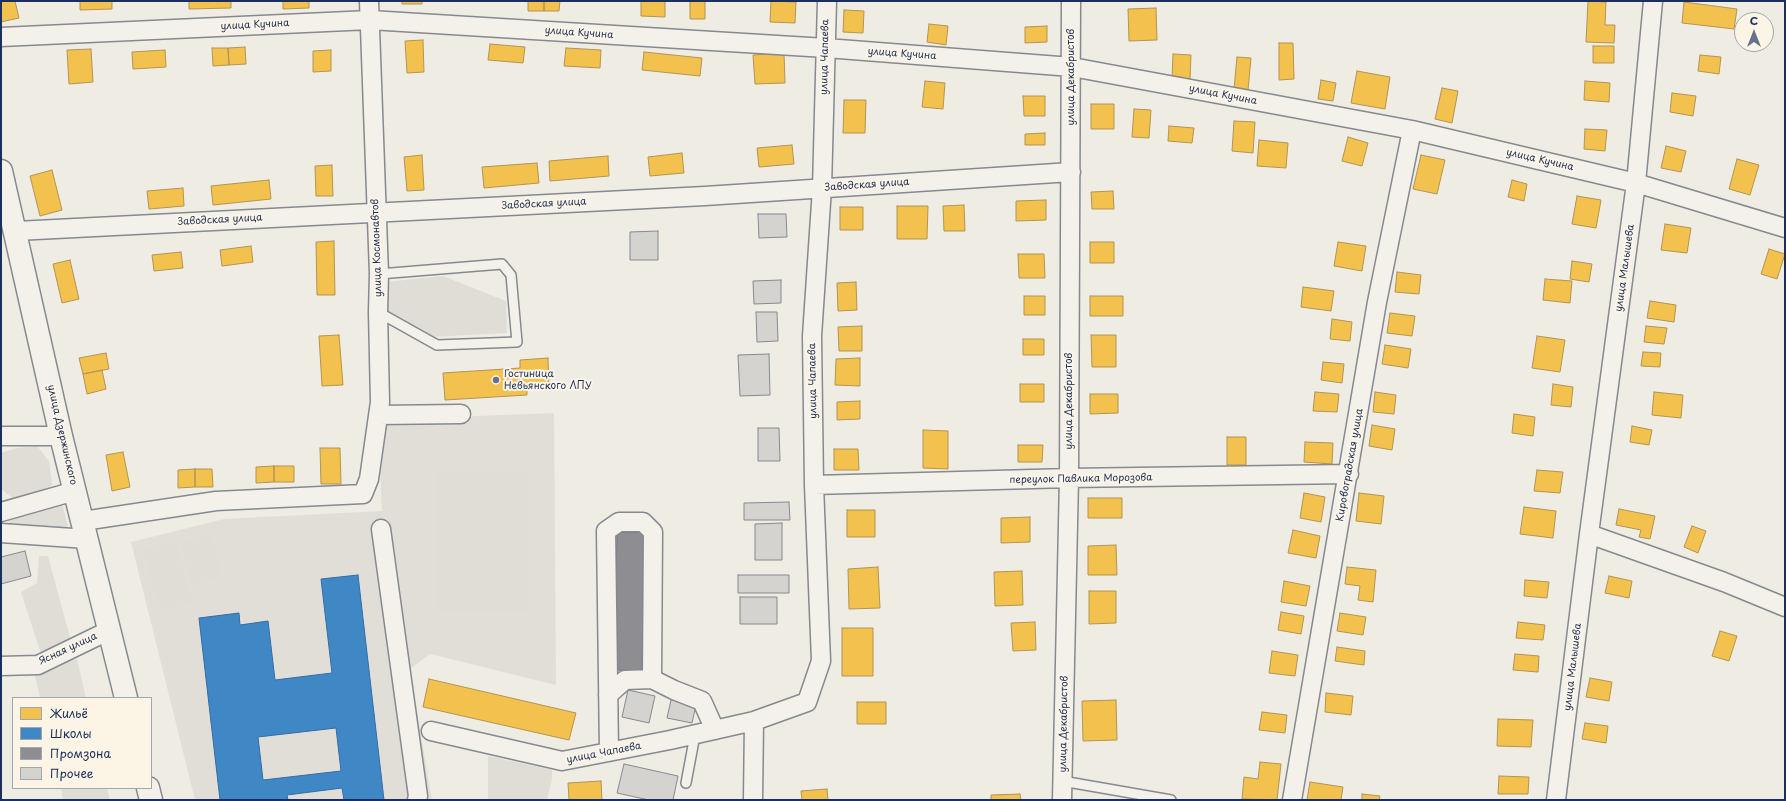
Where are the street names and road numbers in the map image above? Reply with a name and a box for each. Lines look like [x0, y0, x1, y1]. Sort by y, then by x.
street label: улица Кучина [220, 17, 290, 33]
street label: улица Чапаева [818, 19, 832, 95]
street label: улица Кучина [544, 25, 614, 41]
street label: улица Декабристов [1065, 29, 1077, 125]
street label: улица Кучина [867, 46, 937, 62]
street label: улица Кучина [1188, 83, 1258, 107]
street label: улица Кучина [1505, 146, 1575, 174]
street label: Заводская улица [824, 176, 910, 194]
street label: Заводская улица [501, 196, 587, 212]
street label: улица Космонавтов [369, 199, 385, 297]
street label: Заводская улица [177, 212, 263, 228]
street label: улица Малышева [1613, 224, 1637, 312]
street label: улица Чапаева [806, 343, 820, 419]
street label: улица Декабристов [1063, 353, 1075, 449]
street label: улица Дзержинского [45, 384, 79, 486]
street label: Кировоградская улица [1334, 408, 1366, 522]
street label: переулок Павлика Морозова [1009, 472, 1153, 486]
street label: улица Малышева [1562, 623, 1584, 711]
street label: Ясная улица [37, 630, 99, 668]
street label: улица Декабристов [1057, 676, 1071, 772]
street label: улица Чапаева [566, 740, 642, 766]

